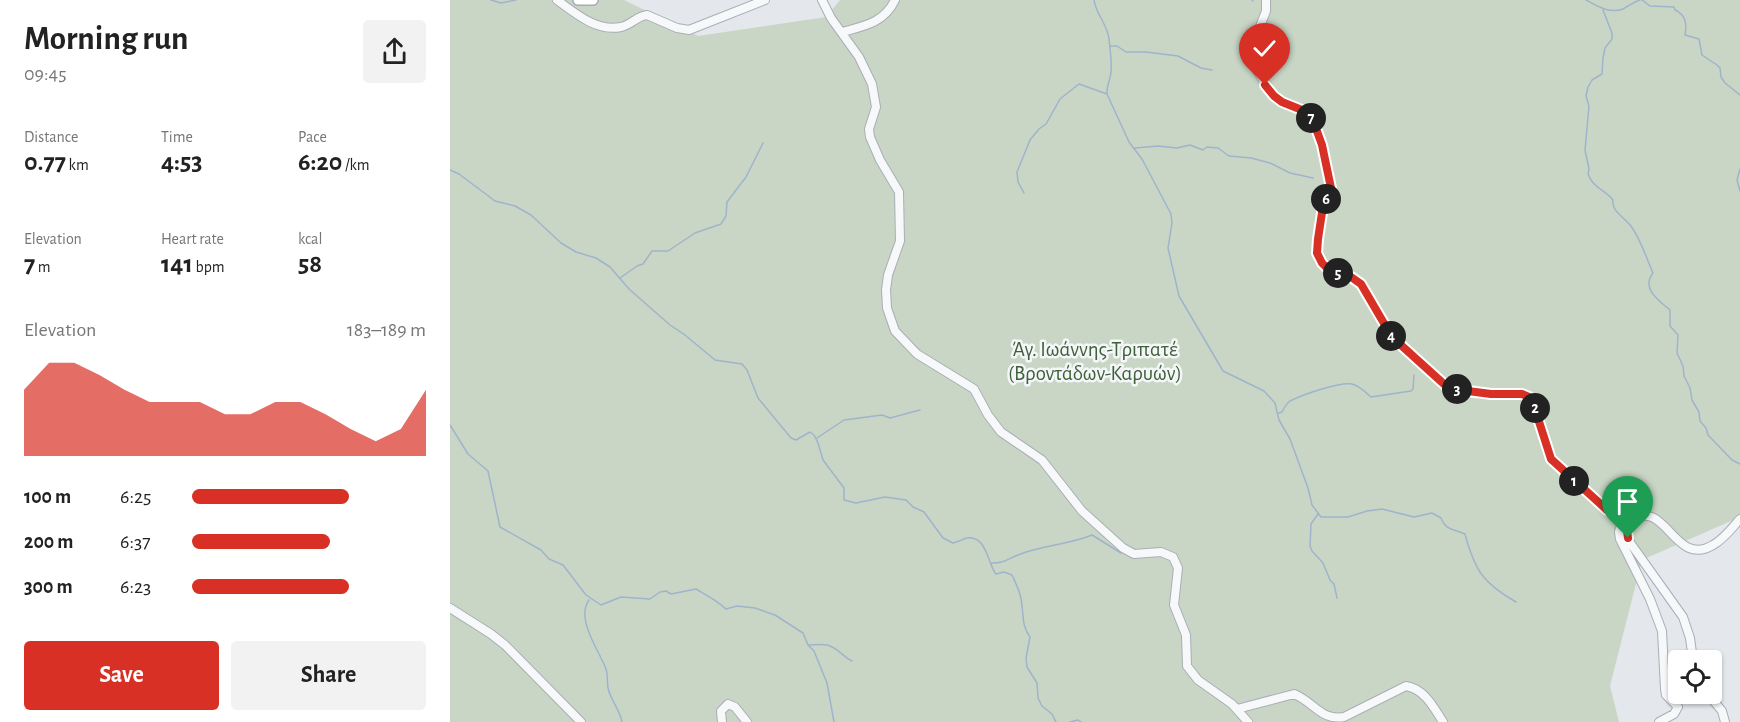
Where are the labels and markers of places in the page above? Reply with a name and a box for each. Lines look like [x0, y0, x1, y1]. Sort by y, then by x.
pin [1239, 23, 1290, 85]
pin: 7 [1296, 103, 1326, 133]
pin: 6 [1311, 184, 1341, 214]
pin: 5 [1323, 258, 1353, 288]
pin: 4 [1376, 321, 1406, 351]
pin: 3 [1442, 374, 1472, 404]
pin: 2 [1520, 393, 1550, 423]
pin: 1 [1559, 466, 1589, 496]
pin [1602, 476, 1653, 538]

